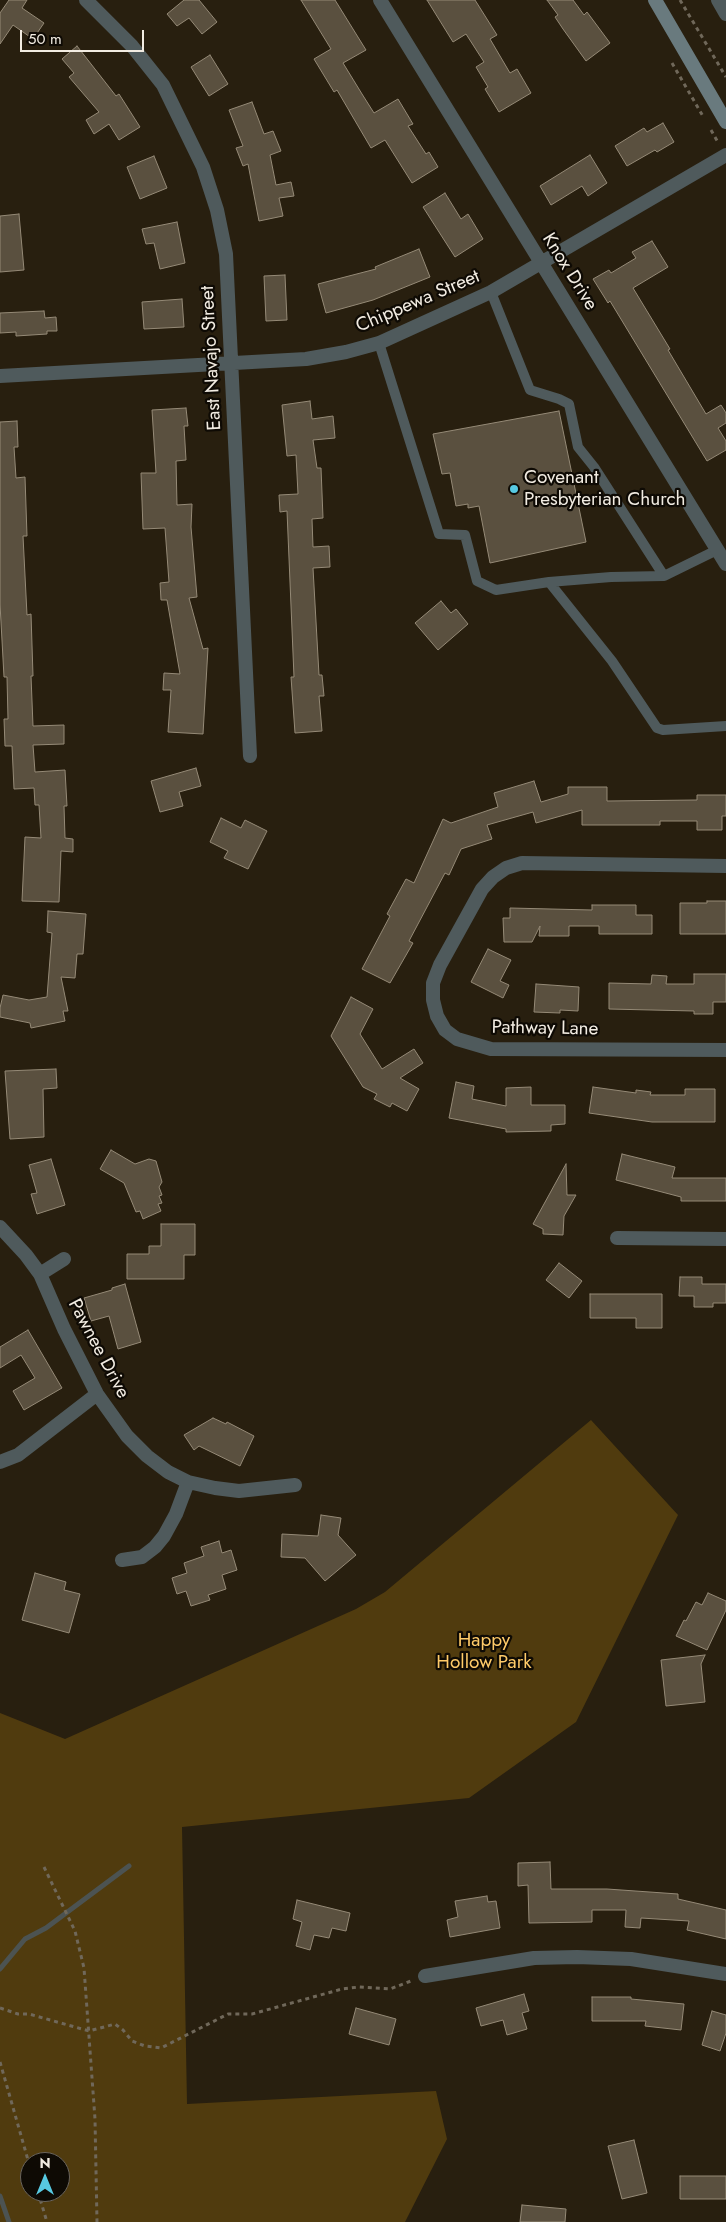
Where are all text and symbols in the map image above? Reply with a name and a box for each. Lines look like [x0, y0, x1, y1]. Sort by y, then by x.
scale bar [22, 20, 146, 52]
text: 50 m [28, 28, 62, 50]
street label: Knox Drive [536, 229, 602, 315]
street label: Chippewa Street [353, 266, 483, 338]
street label: East Navajo Street [197, 285, 227, 431]
place label: Covenant Presbyterian Church [524, 467, 685, 511]
marker: Covenant Presbyterian Church [508, 483, 520, 495]
street label: Pathway Lane [491, 1017, 599, 1041]
street label: Pawnee Drive [62, 1295, 134, 1403]
park label: Happy Hollow Park [436, 1630, 532, 1674]
north arrow [20, 2152, 70, 2202]
text: N [39, 2153, 51, 2173]

